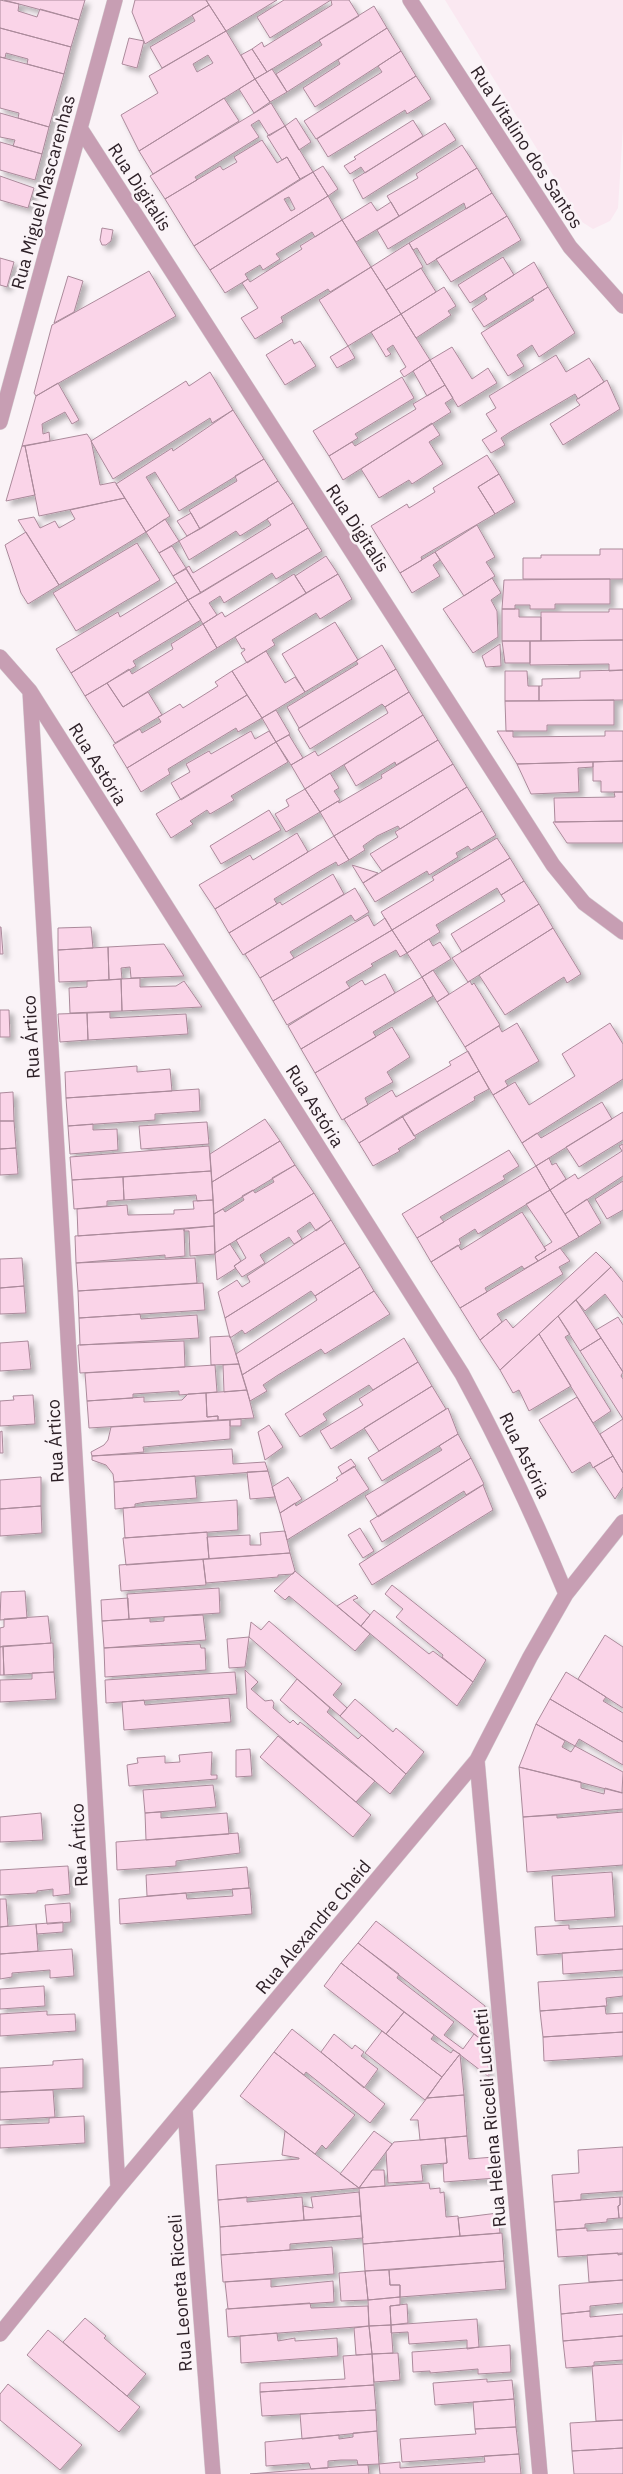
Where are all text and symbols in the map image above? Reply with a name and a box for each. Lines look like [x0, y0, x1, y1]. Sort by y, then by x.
street label: Rua Vitalino dos Santos [466, 61, 588, 233]
street label: Rua Miguel Mascarenhas [6, 92, 80, 292]
street label: Rua Digitalis [103, 139, 177, 235]
street label: Rua Digitalis [321, 480, 395, 576]
street label: Rua Astória [64, 719, 133, 810]
street label: Rua Ártico [17, 995, 45, 1079]
street label: Rua Astória [281, 1061, 350, 1152]
street label: Rua Ártico [41, 1399, 69, 1483]
street label: Rua Astória [494, 1408, 556, 1502]
street label: Rua Ártico [65, 1803, 93, 1887]
street label: Rua Alexandre Cheid [250, 1855, 376, 1999]
street label: Rua Helena Ricceli Luchetti [469, 2008, 511, 2228]
street label: Rua Leoneta Ricceli [163, 2213, 197, 2373]

